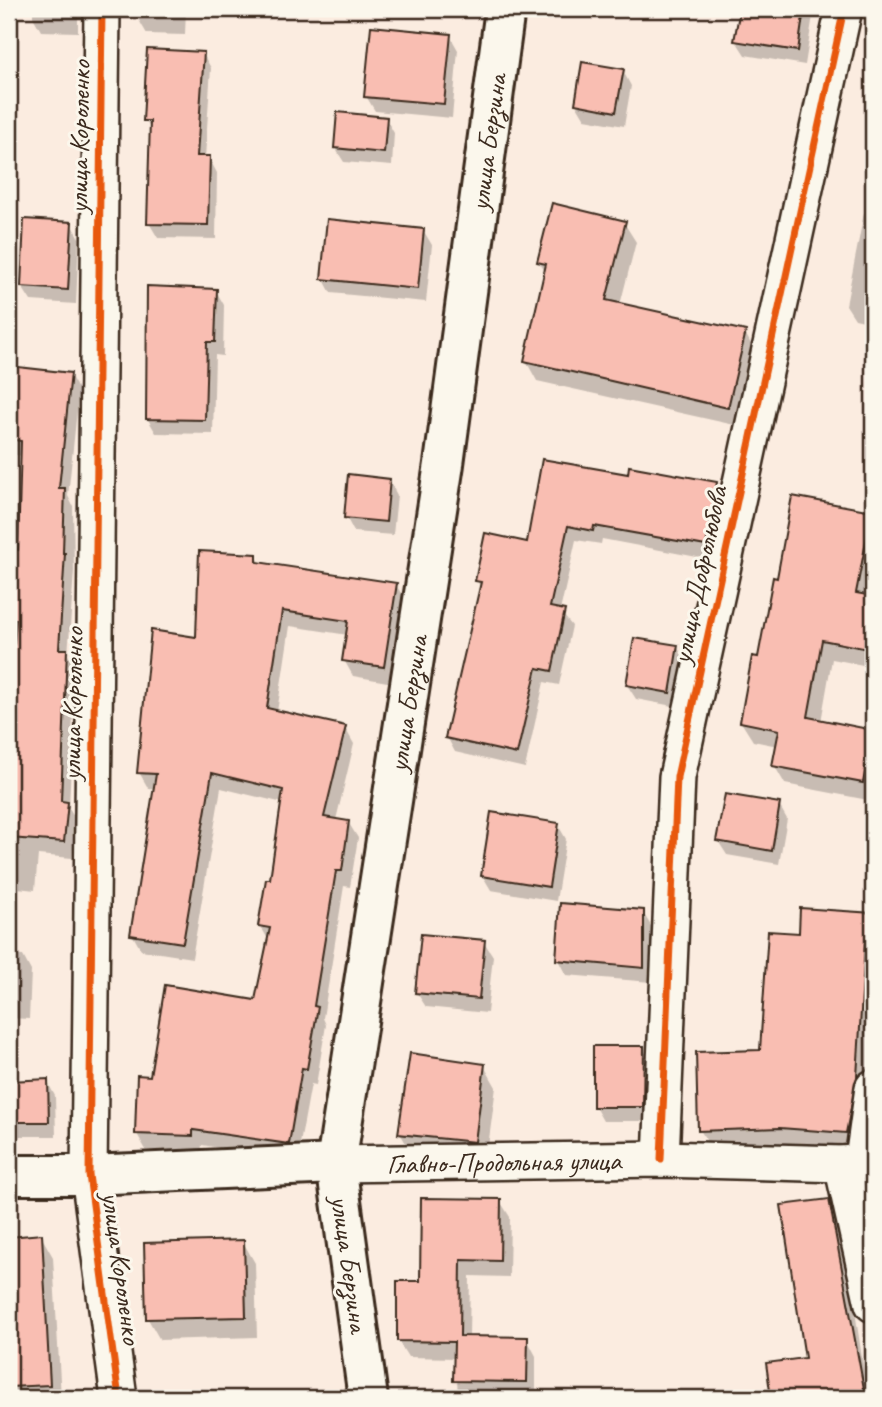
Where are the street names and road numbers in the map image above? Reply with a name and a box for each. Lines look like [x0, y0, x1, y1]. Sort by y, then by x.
street label: улица Короленко [60, 58, 98, 216]
street label: улица Берзина [460, 69, 514, 215]
street label: улица Добролюбова [663, 481, 735, 669]
street label: улица Короленко [53, 625, 91, 783]
street label: улица Берзина [379, 631, 435, 776]
street label: Главно-Продольная улица [387, 1142, 623, 1181]
street label: улица Короленко [94, 1188, 150, 1348]
street label: улица Берзина [322, 1192, 377, 1337]

